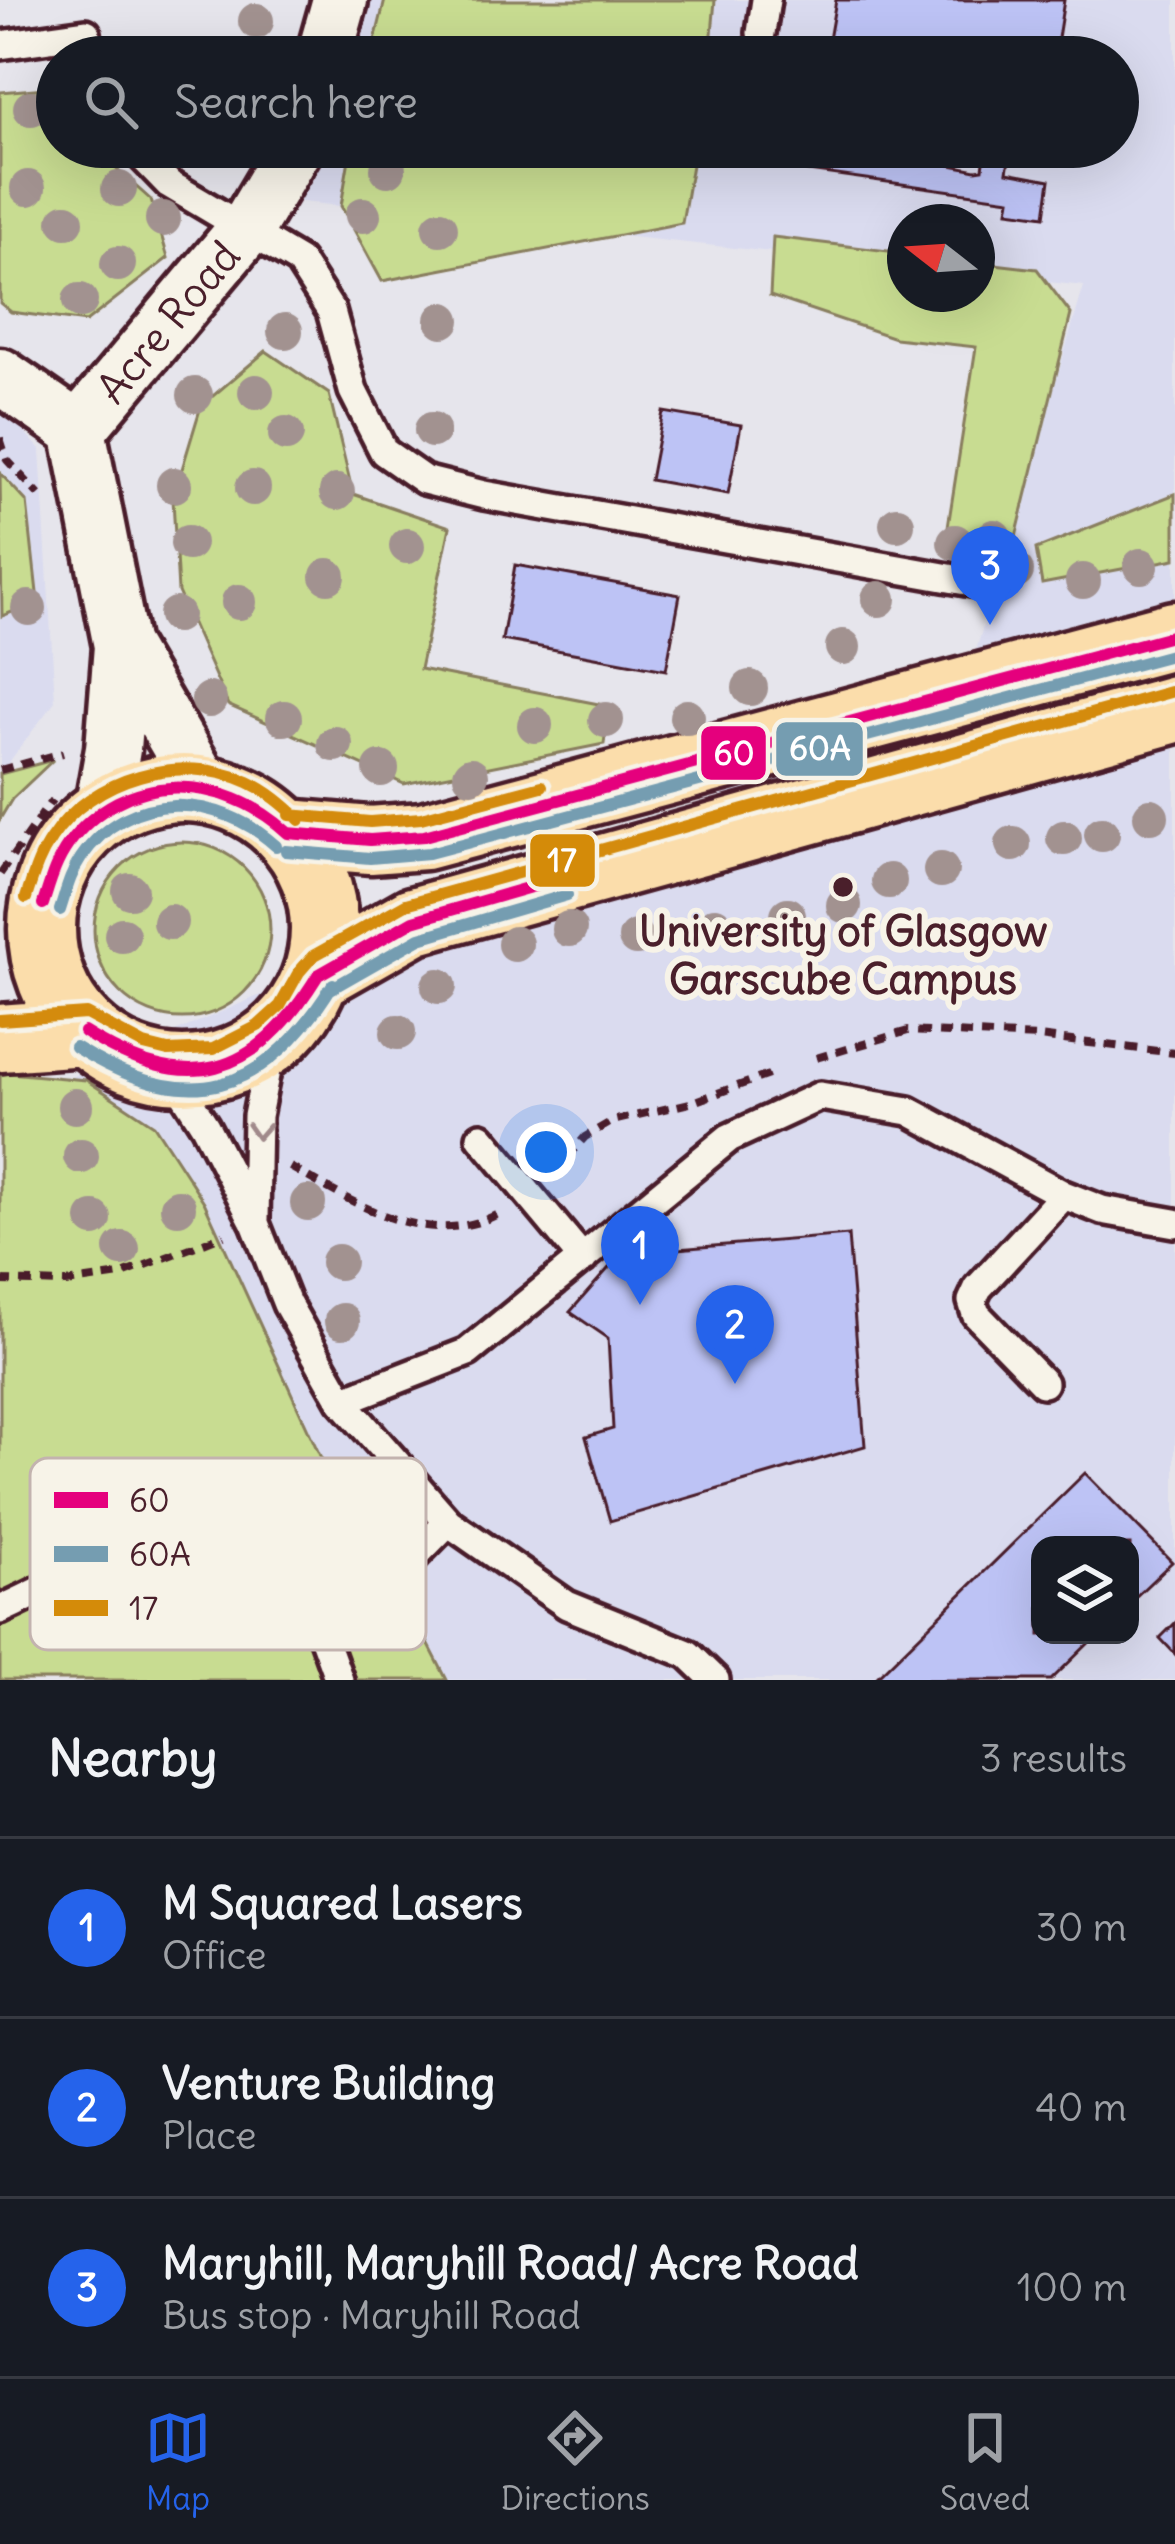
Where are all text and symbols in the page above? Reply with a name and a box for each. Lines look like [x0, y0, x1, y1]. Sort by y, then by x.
search box [36, 36, 1139, 168]
icon: search [78, 69, 144, 135]
text: Search here [174, 74, 418, 130]
north arrow [887, 204, 995, 312]
street label: Acre Road [85, 230, 251, 414]
pin: 3 [951, 526, 1029, 625]
line badge: 60A [774, 720, 865, 778]
line badge: 60 [699, 724, 768, 782]
text: 60A [789, 727, 851, 769]
text: 60 [714, 732, 754, 774]
line badge: 17 [528, 832, 597, 889]
text: 17 [547, 839, 577, 881]
marker: University of Glasgow Garscube Campus [830, 874, 856, 900]
place label: University of Glasgow Garscube Campus [639, 905, 1047, 1005]
one-way arrow [245, 1122, 271, 1141]
your location [516, 1122, 576, 1182]
pin: 1 [601, 1206, 679, 1305]
pin: 2 [696, 1285, 774, 1384]
legend [30, 1458, 426, 1650]
text: 60 [129, 1479, 170, 1521]
text: 60A [129, 1533, 191, 1575]
map controls [1031, 1536, 1139, 1644]
button: layers [1031, 1536, 1139, 1644]
text: 17 [129, 1587, 158, 1629]
text: Nearby [48, 1726, 217, 1790]
text: 3 results [980, 1734, 1127, 1783]
text: M Squared Lasers [162, 1875, 523, 1931]
text: 1 [79, 1903, 95, 1952]
text: 30 m [1036, 1903, 1127, 1952]
text: Office [162, 1931, 267, 1980]
text: Venture Building [162, 2055, 495, 2111]
text: 2 [76, 2083, 98, 2132]
text: 40 m [1035, 2083, 1127, 2132]
text: Place [162, 2111, 256, 2160]
text: Maryhill, Maryhill Road/ Acre Road [162, 2235, 859, 2291]
text: 3 [76, 2263, 98, 2312]
text: 100 m [1017, 2263, 1127, 2312]
text: Bus stop · Maryhill Road [162, 2291, 581, 2340]
tab: Map [145, 2405, 211, 2519]
tab: Directions [501, 2405, 650, 2519]
tab: Saved [940, 2405, 1030, 2519]

